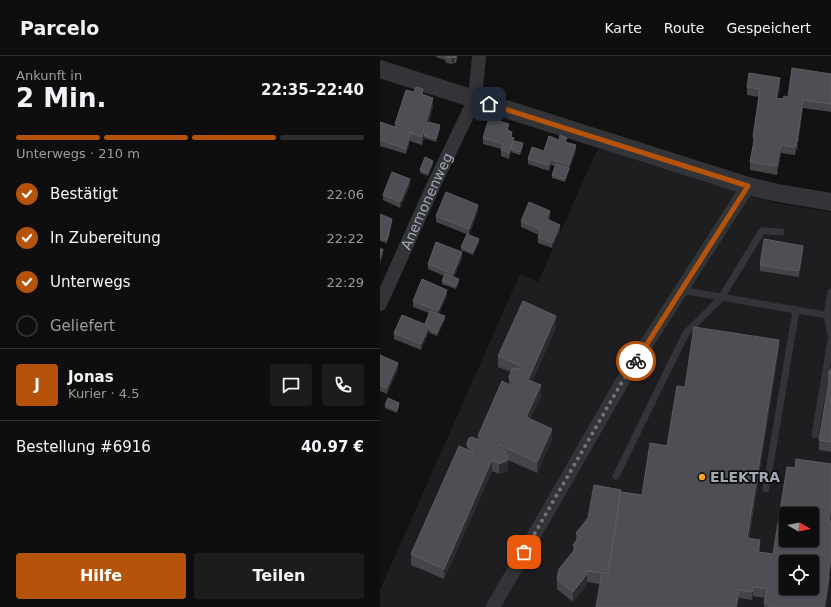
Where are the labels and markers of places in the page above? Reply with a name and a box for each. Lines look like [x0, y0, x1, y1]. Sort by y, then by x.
pin [472, 87, 506, 121]
place label: ELEKTRA [710, 469, 780, 485]
marker: ELEKTRA [697, 472, 707, 482]
pin [507, 535, 541, 569]

